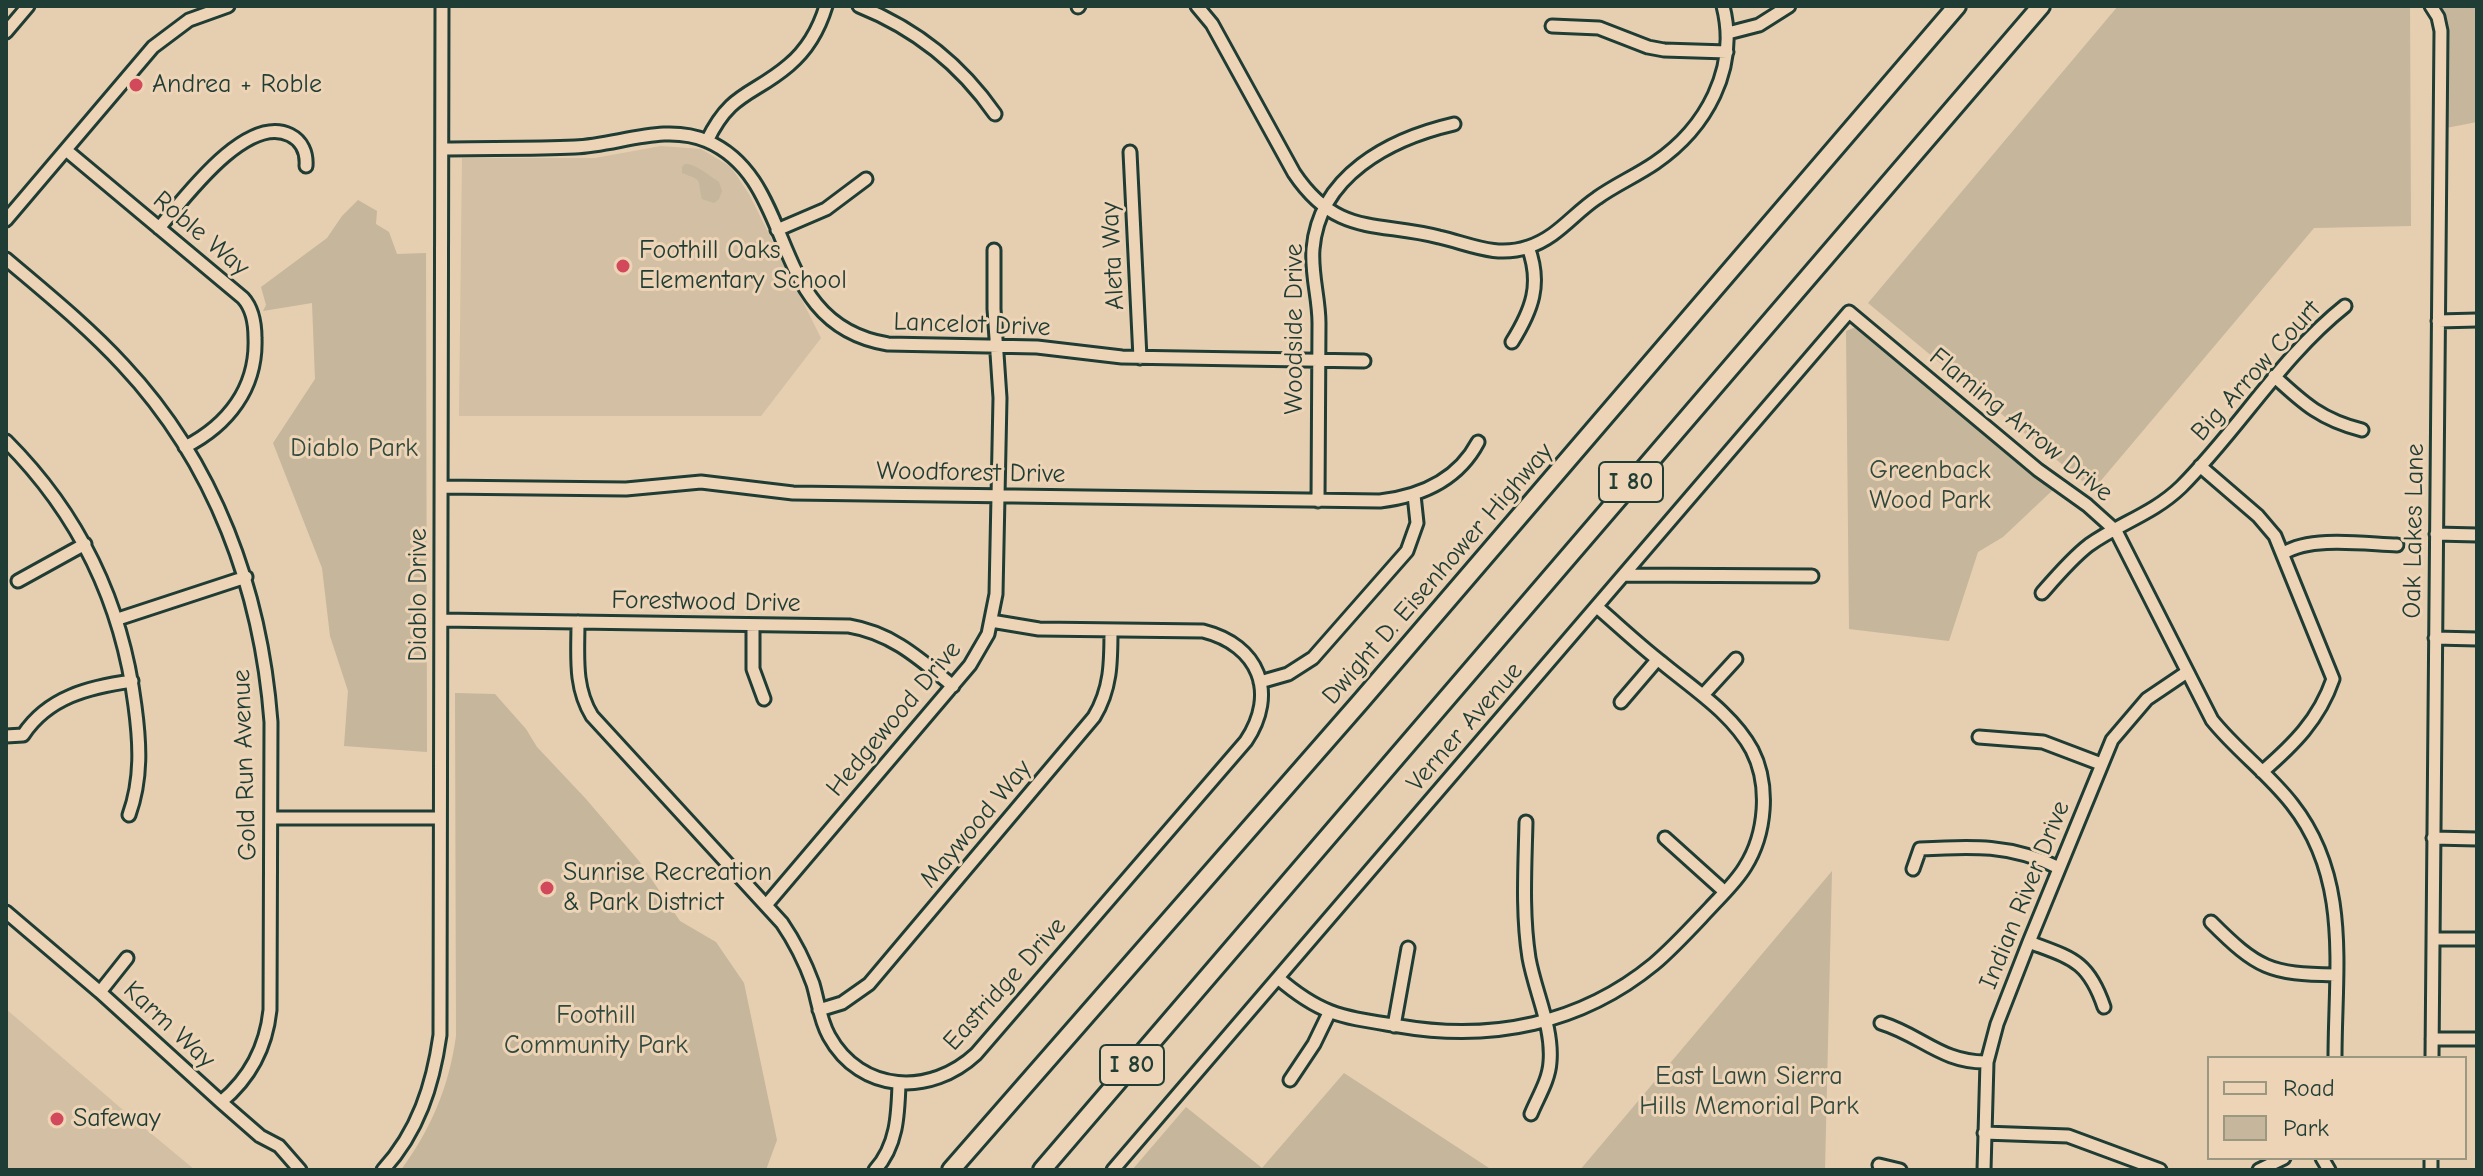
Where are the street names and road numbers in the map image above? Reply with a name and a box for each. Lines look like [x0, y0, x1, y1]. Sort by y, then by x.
street label: Roble Way [147, 185, 255, 283]
street label: Aleta Way [1095, 201, 1131, 311]
street label: Woodside Drive [1279, 244, 1311, 414]
street label: Big Arrow Court [2185, 294, 2327, 448]
street label: Lancelot Drive [893, 307, 1051, 343]
street label: Flaming Arrow Drive [1923, 341, 2119, 509]
street label: Dwight D. Eisenhower Highway [1316, 437, 1560, 711]
street label: Oak Lakes Lane [2397, 443, 2431, 619]
street label: Woodforest Drive [876, 456, 1066, 490]
road number: I 80 [1599, 462, 1663, 502]
street label: Diablo Drive [403, 528, 435, 662]
street label: Forestwood Drive [611, 585, 801, 619]
street label: Hedgewood Drive [820, 635, 968, 803]
street label: Verner Avenue [1400, 656, 1530, 798]
street label: Gold Run Avenue [226, 669, 264, 861]
street label: Maywood Way [913, 754, 1039, 894]
street label: Indian River Drive [1973, 796, 2077, 994]
street label: Eastridge Drive [937, 911, 1073, 1057]
street label: Karm Way [117, 975, 221, 1075]
road number: I 80 [1100, 1045, 1164, 1085]

